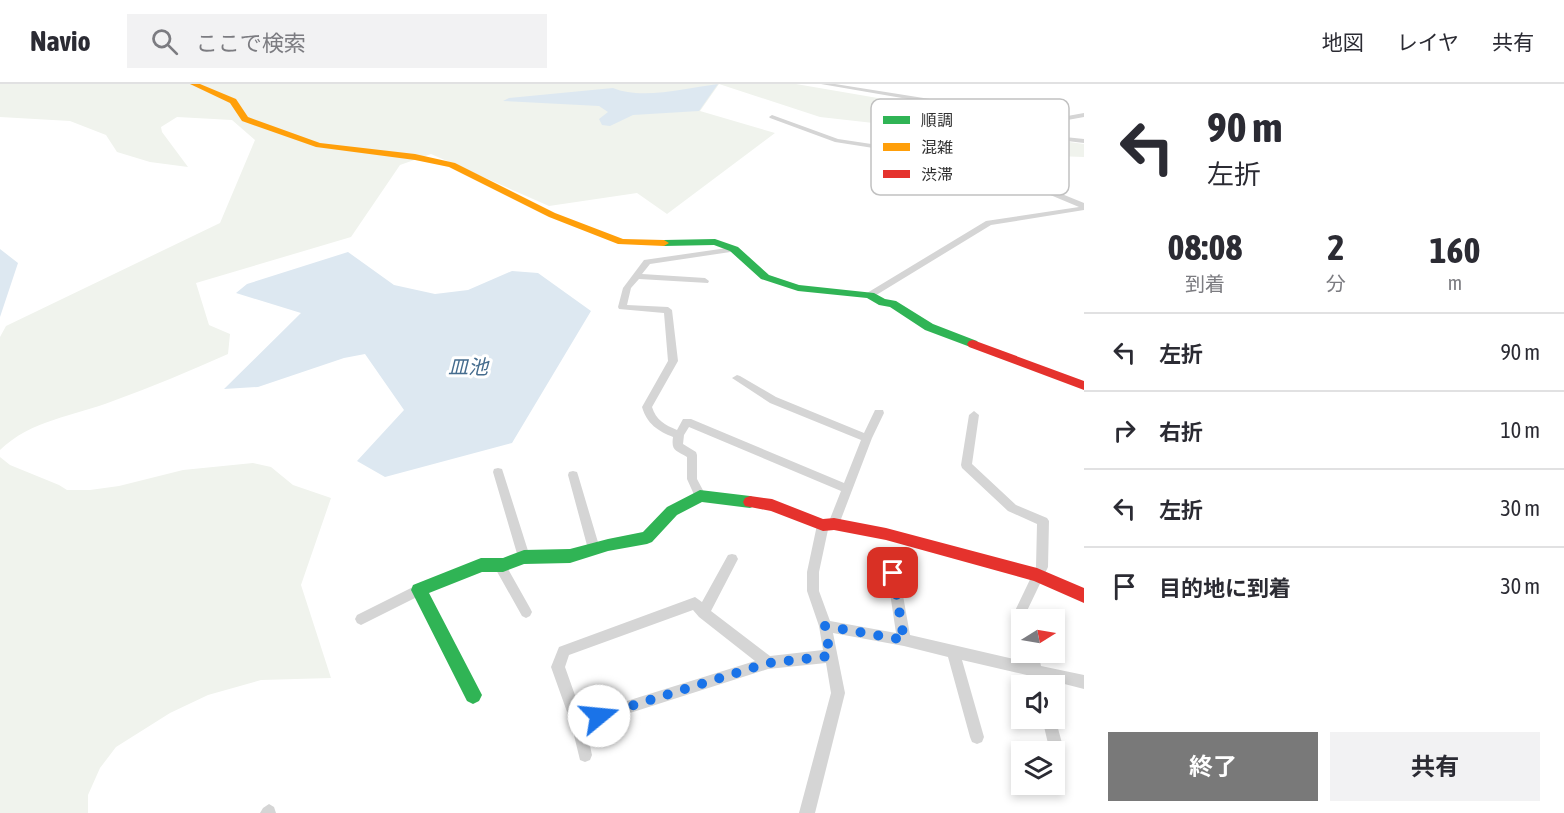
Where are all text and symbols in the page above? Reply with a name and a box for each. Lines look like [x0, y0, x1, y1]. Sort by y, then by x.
search box [127, 14, 547, 68]
text: Navio [30, 25, 91, 57]
icon: search [148, 25, 181, 58]
text: ここで検索 [196, 30, 306, 56]
text: 地図 [1322, 30, 1364, 54]
text: レイヤ [1397, 30, 1459, 54]
text: 共有 [1492, 30, 1534, 54]
legend [871, 99, 1069, 195]
text: 90 m [1207, 103, 1282, 151]
icon: left [1108, 108, 1186, 186]
text: 順調 [921, 111, 953, 129]
text: 混雑 [921, 138, 953, 156]
text: 左折 [1207, 159, 1261, 190]
text: 渋滞 [921, 165, 953, 183]
text: 08:08 [1168, 226, 1242, 268]
text: 2 [1328, 226, 1344, 268]
text: 160 [1430, 229, 1480, 271]
text: m [1448, 271, 1462, 294]
text: 到着 [1185, 272, 1225, 295]
text: 分 [1326, 272, 1346, 295]
icon: left [1108, 336, 1141, 369]
text: 90 m [1500, 339, 1540, 365]
text: 左折 [1159, 341, 1203, 367]
water label: 皿池 [448, 355, 490, 378]
icon: right [1108, 414, 1141, 447]
text: 10 m [1500, 417, 1540, 443]
text: 右折 [1159, 419, 1203, 445]
icon: left [1108, 492, 1141, 525]
text: 30 m [1500, 495, 1540, 521]
text: 左折 [1159, 497, 1203, 523]
pin [867, 547, 918, 598]
icon: arrive [876, 556, 909, 589]
icon: arrive [1108, 570, 1141, 603]
text: 30 m [1500, 573, 1540, 599]
text: 目的地に到着 [1159, 575, 1291, 601]
north arrow [1011, 609, 1065, 663]
map controls [1011, 609, 1065, 795]
button: sound [1011, 675, 1065, 729]
position arrow [567, 684, 631, 748]
button: 終了 [1108, 732, 1318, 801]
button: 共有 [1330, 732, 1540, 801]
button: layers [1011, 741, 1065, 795]

